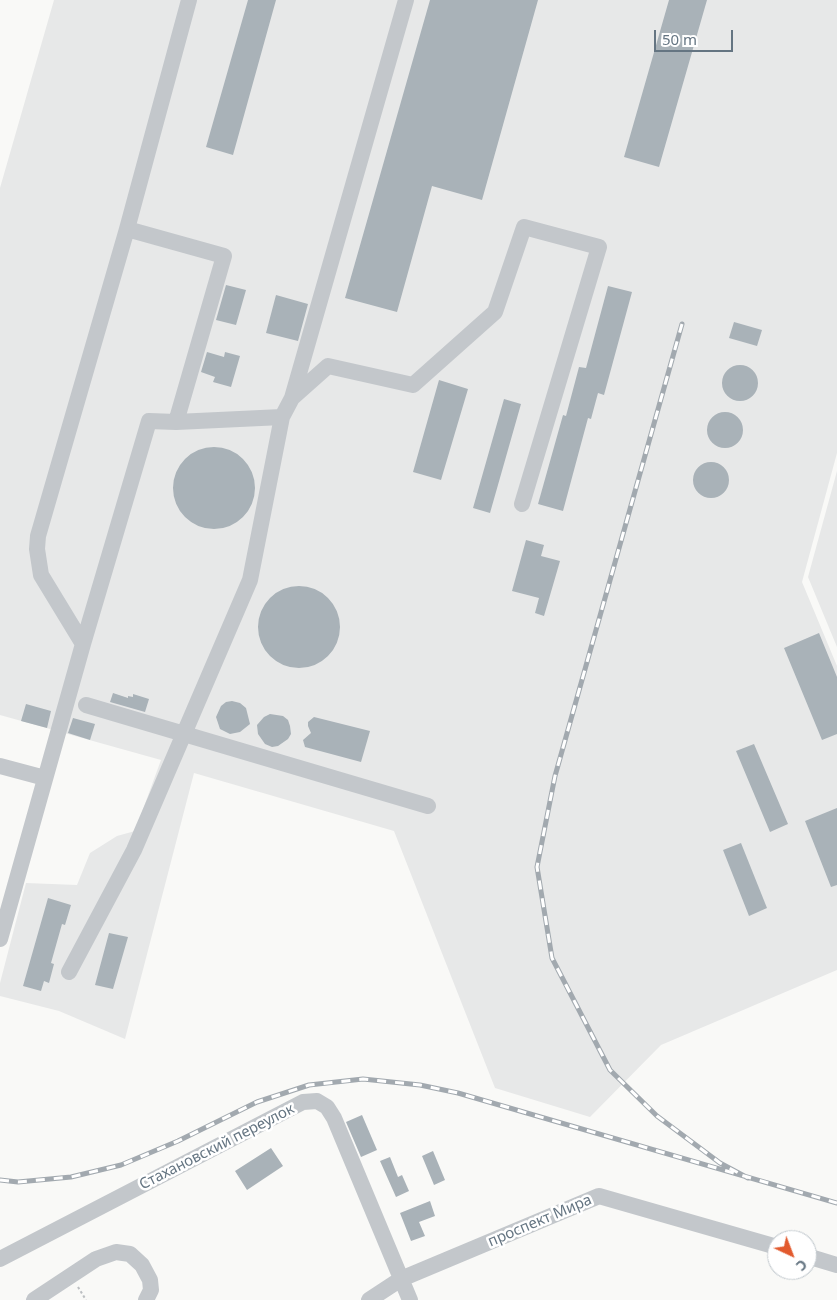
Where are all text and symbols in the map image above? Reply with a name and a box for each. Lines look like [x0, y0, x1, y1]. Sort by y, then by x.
scale bar [657, 20, 736, 52]
text: 50 m [662, 29, 697, 49]
street label: Стахановский переулок [136, 1100, 298, 1194]
street label: проспект Мира [485, 1191, 595, 1251]
north arrow [767, 1230, 817, 1280]
text: С [792, 1256, 812, 1276]

